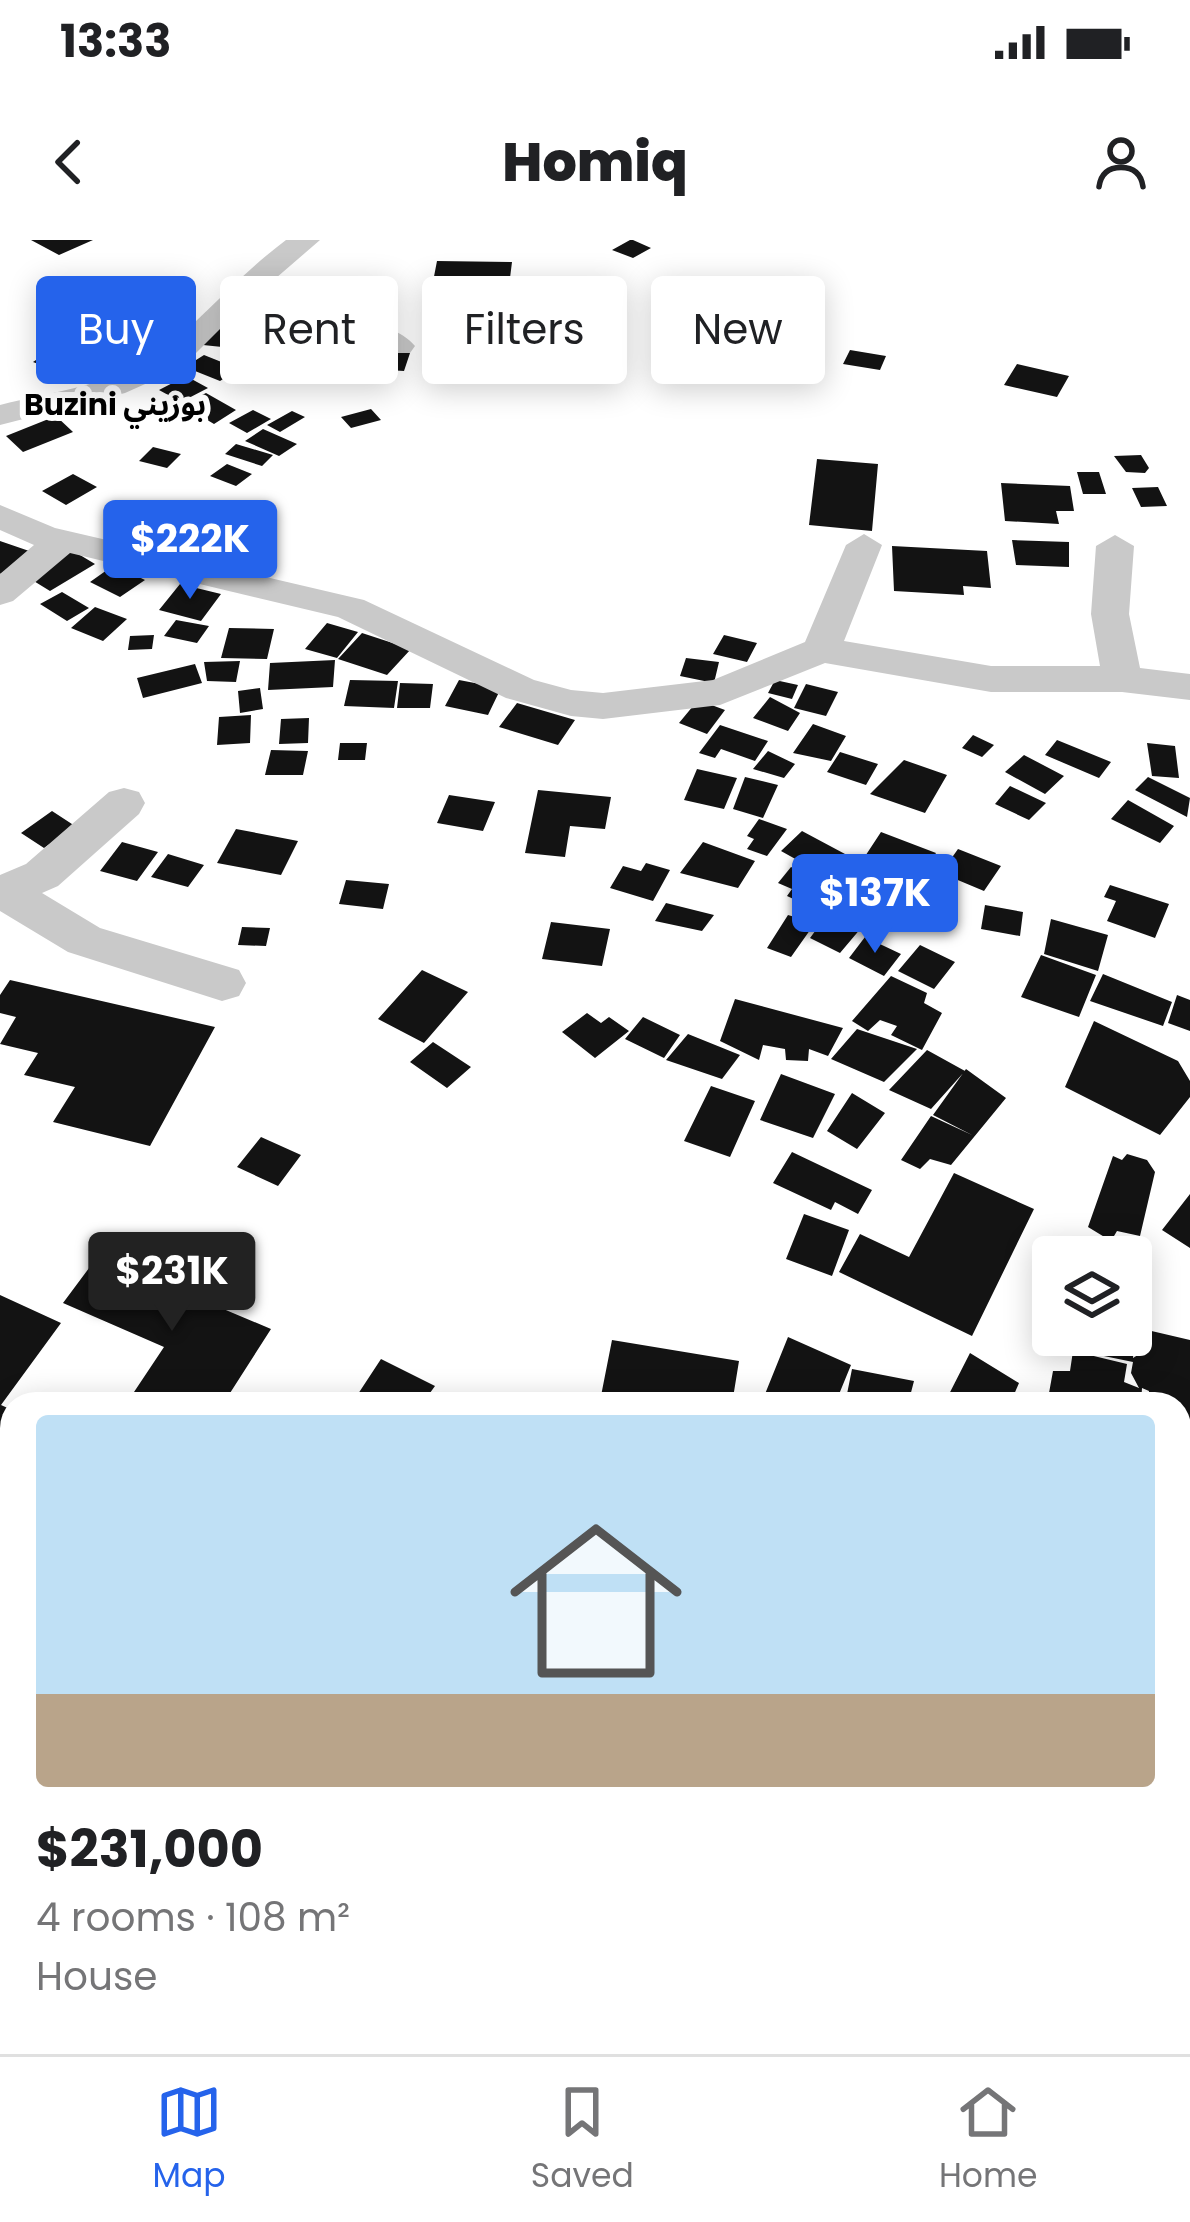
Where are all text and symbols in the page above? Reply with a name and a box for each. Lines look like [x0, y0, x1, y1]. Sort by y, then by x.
text: 13:33 [60, 10, 171, 73]
text: Homiq [502, 124, 688, 200]
icon: back [36, 129, 102, 195]
icon: person [1088, 129, 1154, 195]
chip: Buy [36, 276, 196, 384]
chip: Rent [220, 276, 398, 384]
chip: Filters [422, 276, 627, 384]
chip: New [651, 276, 825, 384]
district label: Buzini بوزيني [24, 383, 206, 429]
pin: $222K [106, 500, 274, 602]
text: $222K [130, 511, 250, 566]
pin: $137K [791, 854, 959, 956]
text: $137K [819, 865, 931, 920]
pin: $231K [88, 1232, 256, 1334]
map controls [1032, 1236, 1152, 1356]
button: layers [1032, 1236, 1152, 1356]
text: $231K [115, 1243, 229, 1298]
icon: home [488, 1493, 704, 1709]
text: $231,000 [36, 1813, 263, 1885]
text: 4 rooms · 108 m² [36, 1890, 350, 1945]
text: House [36, 1949, 157, 2004]
tab: Map [153, 2079, 226, 2201]
tab: Saved [531, 2079, 634, 2201]
tab: Home [939, 2079, 1037, 2201]

